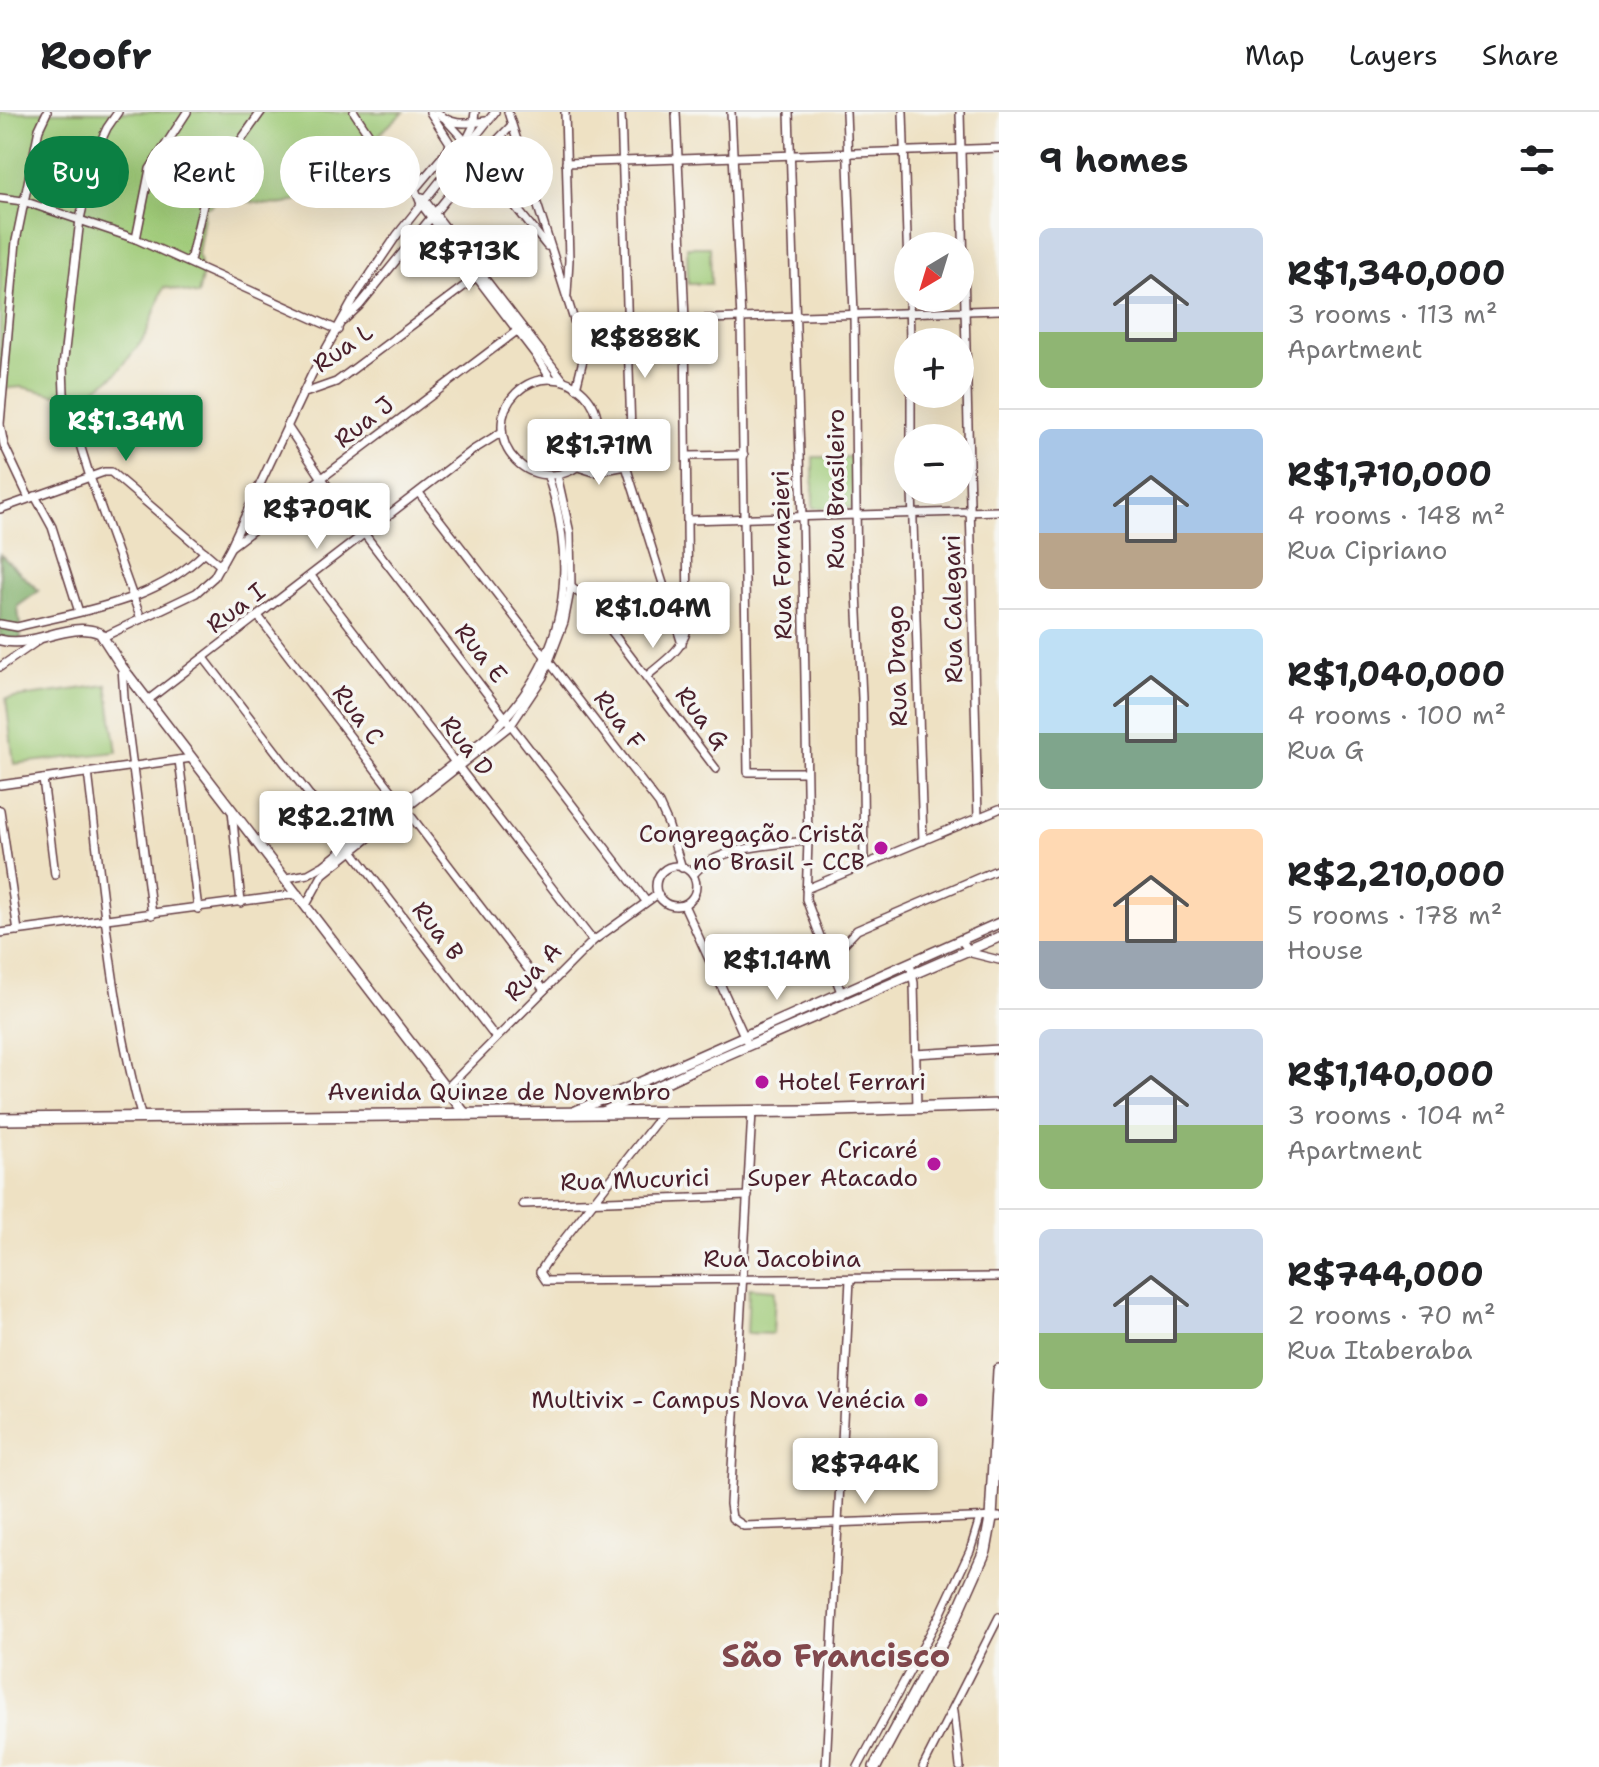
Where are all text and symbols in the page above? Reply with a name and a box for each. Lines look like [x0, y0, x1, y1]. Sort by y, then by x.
text: Roofr [40, 30, 152, 81]
text: Map [1245, 36, 1305, 74]
text: Layers [1349, 36, 1438, 74]
text: Share [1482, 36, 1559, 74]
chip: Buy [24, 136, 129, 208]
chip: Rent [145, 136, 264, 208]
chip: Filters [280, 136, 420, 208]
chip: New [436, 136, 553, 208]
text: 9 homes [1039, 137, 1188, 183]
icon: filters [1515, 138, 1559, 182]
pin: R$713K [404, 225, 534, 293]
north arrow [894, 232, 974, 312]
map controls [894, 232, 974, 504]
text: R$713K [419, 233, 519, 268]
text: R$1,340,000 [1287, 250, 1506, 296]
icon: home [1103, 260, 1199, 356]
text: 3 rooms · 113 m² [1287, 296, 1498, 331]
pin: R$888K [580, 312, 710, 380]
street label: Rua L [307, 316, 379, 380]
text: R$888K [590, 320, 700, 355]
button: + [894, 328, 974, 408]
text: Apartment [1287, 331, 1423, 366]
street label: Rua J [328, 389, 400, 455]
pin: R$1.34M [52, 395, 200, 463]
text: R$1.34M [68, 403, 184, 438]
street label: Rua Brasileiro [820, 409, 852, 569]
pin: R$1.71M [525, 419, 673, 487]
button: − [894, 424, 974, 504]
text: R$1.71M [545, 427, 653, 462]
text: R$1,710,000 [1287, 451, 1492, 497]
icon: home [1103, 461, 1199, 557]
street label: Rua Fornazieri [765, 470, 799, 640]
pin: R$709K [252, 483, 382, 551]
text: R$709K [263, 491, 371, 526]
text: 4 rooms · 148 m² [1287, 497, 1505, 532]
text: Rua Cipriano [1287, 532, 1448, 567]
street label: Rua Calegari [936, 534, 970, 684]
street label: Rua I [200, 575, 272, 641]
pin: R$1.04M [579, 582, 727, 650]
text: R$1.04M [595, 590, 711, 625]
street label: Rua Drago [879, 605, 915, 727]
street label: Rua E [448, 616, 514, 690]
text: R$1,040,000 [1287, 651, 1505, 697]
icon: home [1103, 661, 1199, 757]
street label: Rua C [325, 678, 391, 752]
street label: Rua G [668, 680, 736, 756]
street label: Rua F [586, 684, 652, 756]
text: 4 rooms · 100 m² [1287, 697, 1506, 732]
street label: Rua D [433, 709, 501, 783]
text: Rua G [1287, 732, 1364, 767]
pin: R$2.21M [262, 791, 410, 859]
text: R$2.21M [277, 799, 395, 834]
place label: Congregação Cristã no Brasil - CCB [639, 818, 865, 878]
marker: Congregação Cristã no Brasil - CCB [872, 839, 890, 857]
text: R$2,210,000 [1287, 851, 1505, 897]
icon: home [1103, 861, 1199, 957]
street label: Rua B [405, 895, 471, 967]
text: 5 rooms · 178 m² [1287, 897, 1503, 932]
text: House [1287, 932, 1363, 967]
pin: R$1.14M [703, 934, 851, 1002]
street label: Rua A [497, 936, 569, 1008]
text: R$1.14M [723, 942, 831, 977]
text: R$1,140,000 [1287, 1051, 1494, 1097]
icon: home [1103, 1061, 1199, 1157]
place label: Hotel Ferrari [778, 1066, 926, 1098]
marker: Hotel Ferrari [753, 1073, 771, 1091]
street label: Avenida Quinze de Novembro [327, 1076, 671, 1108]
text: 3 rooms · 104 m² [1287, 1097, 1506, 1132]
text: Apartment [1287, 1132, 1423, 1167]
place label: Cricaré Super Atacado [747, 1134, 918, 1194]
marker: Cricaré Super Atacado [925, 1155, 943, 1173]
street label: Rua Mucurici [560, 1161, 710, 1199]
street label: Rua Jacobina [703, 1243, 861, 1275]
text: R$744,000 [1287, 1251, 1484, 1297]
icon: home [1103, 1261, 1199, 1357]
text: 2 rooms · 70 m² [1287, 1297, 1496, 1332]
text: Rua Itaberaba [1287, 1332, 1472, 1367]
place label: Multivix - Campus Nova Venécia [531, 1384, 905, 1416]
marker: Multivix - Campus Nova Venécia [912, 1391, 930, 1409]
pin: R$744K [800, 1438, 930, 1506]
text: R$744K [811, 1446, 919, 1481]
district label: São Francisco [722, 1634, 950, 1677]

